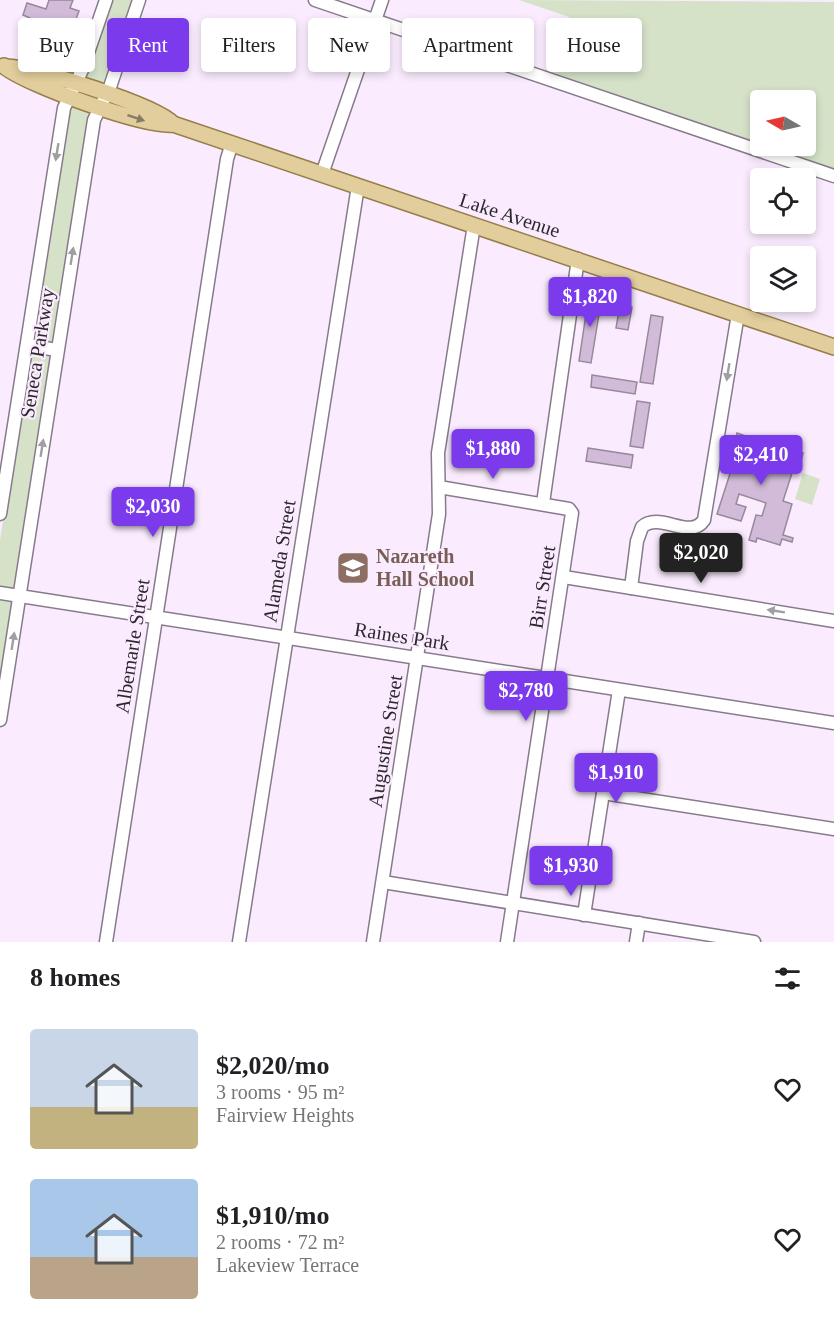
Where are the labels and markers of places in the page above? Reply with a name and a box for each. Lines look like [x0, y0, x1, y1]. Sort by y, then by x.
pin: $1,820 [541, 277, 639, 328]
pin: $1,880 [444, 429, 542, 480]
pin: $2,410 [712, 435, 810, 486]
pin: $2,030 [104, 487, 202, 538]
pin: $2,020 [652, 533, 750, 584]
place label: Nazareth Hall School [376, 545, 475, 590]
school or university icon: Nazareth Hall School [335, 550, 371, 586]
pin: $2,780 [477, 671, 575, 722]
pin: $1,910 [567, 753, 665, 804]
pin: $1,930 [522, 846, 620, 897]

